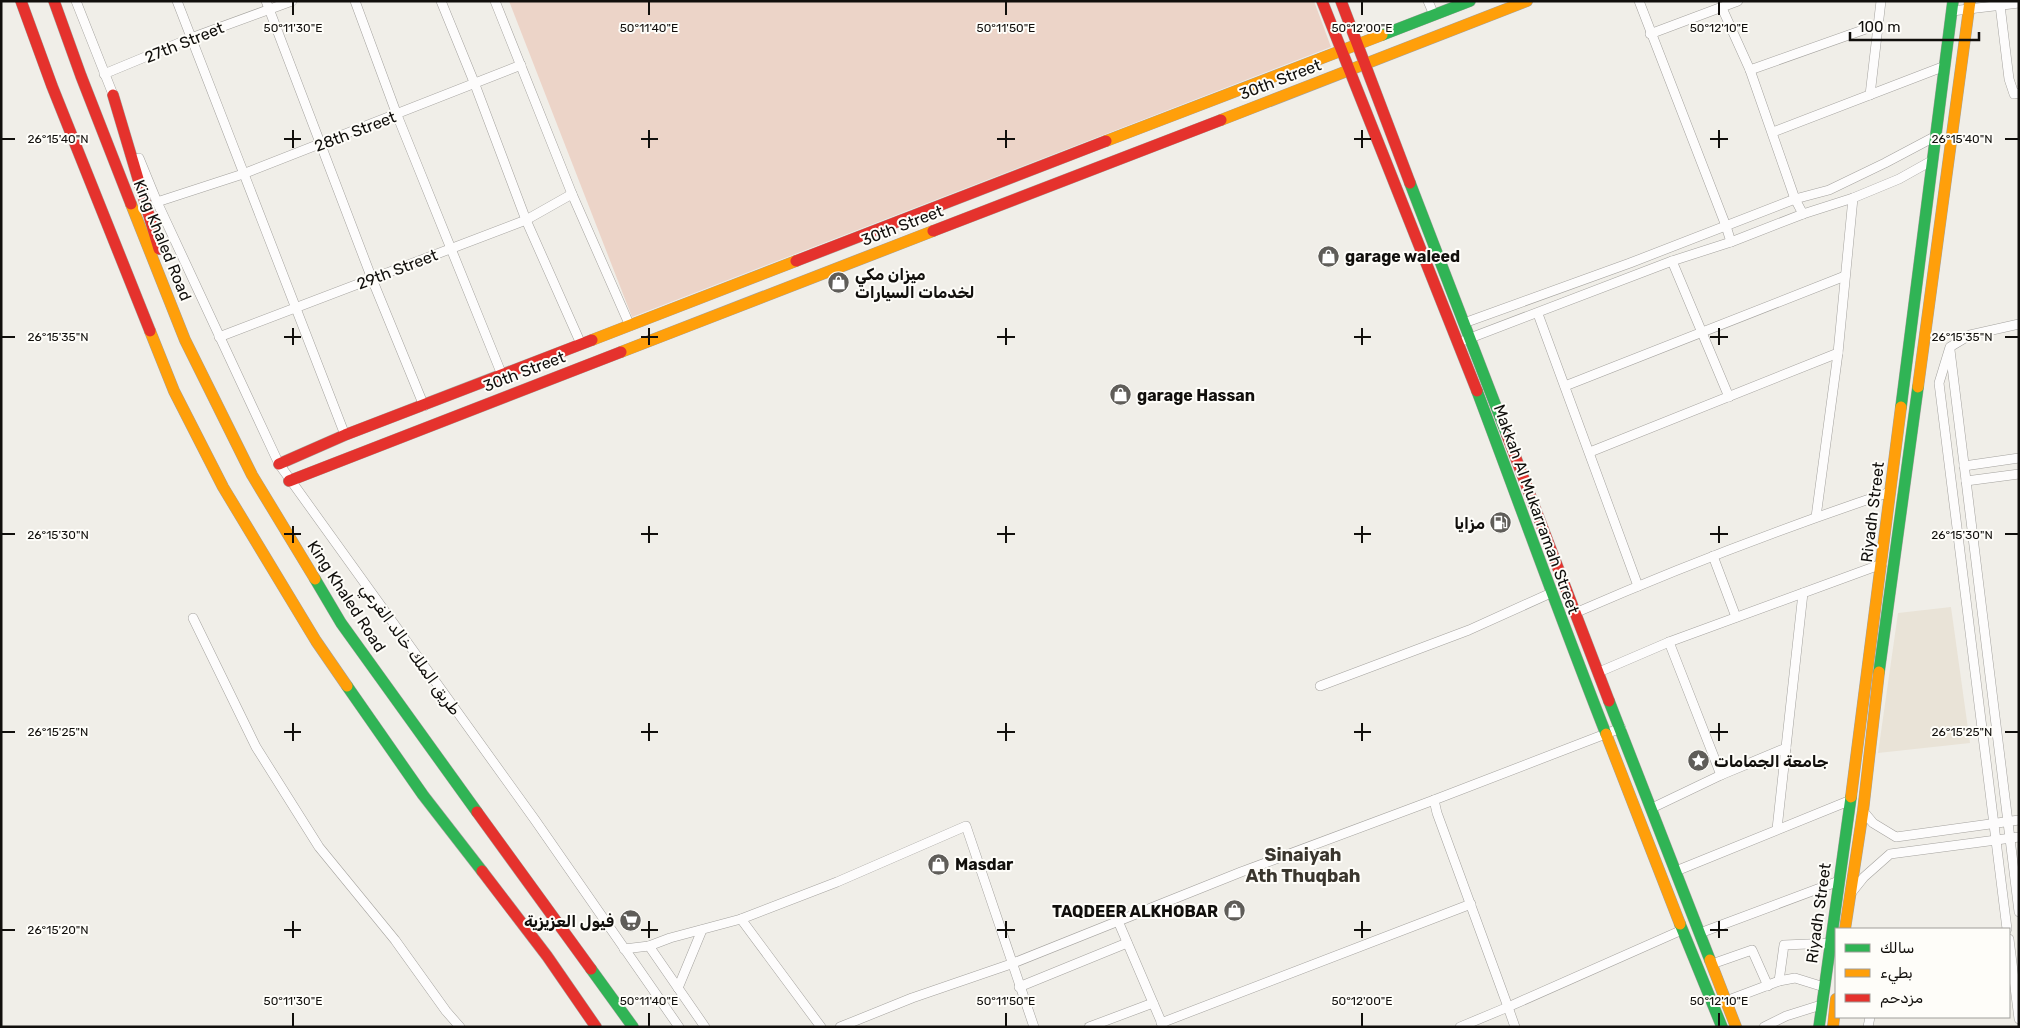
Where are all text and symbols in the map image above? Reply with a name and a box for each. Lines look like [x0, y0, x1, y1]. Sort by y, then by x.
scale bar [1850, 10, 1979, 42]
street label: 27th Street [142, 18, 227, 67]
text: 100 m [1858, 18, 1900, 36]
text: 50°11'30"E [264, 21, 322, 35]
text: 50°11'40"E [620, 21, 678, 35]
text: 50°11'50"E [977, 21, 1035, 35]
text: 50°12'00"E [1331, 21, 1393, 35]
text: 50°12'10"E [1690, 21, 1748, 35]
street label: 30th Street [1237, 55, 1324, 104]
street label: 28th Street [312, 107, 399, 156]
text: 26°15'40"N [27, 132, 89, 146]
text: 26°15'40"N [1931, 132, 1993, 146]
street label: King Khaled Road [130, 177, 196, 304]
street label: 30th Street [859, 201, 946, 250]
shop icon: garage waleed [1317, 244, 1341, 268]
street label: 29th Street [354, 245, 440, 294]
place label: garage waleed [1345, 247, 1460, 266]
place label: ميزان مكي لخدمات السيارات [855, 265, 974, 302]
shop icon: ميزان مكي لخدمات السيارات [827, 271, 851, 295]
text: 26°15'35"N [28, 330, 89, 344]
text: 26°15'35"N [1932, 330, 1993, 344]
street label: 30th Street [481, 347, 568, 396]
shop icon: garage Hassan [1109, 383, 1133, 407]
place label: garage Hassan [1137, 386, 1255, 405]
street label: Makkah Al Mukarramah Street [1490, 402, 1583, 617]
street label: Riyadh Street [1857, 461, 1888, 563]
fuel station icon: مزايا [1489, 511, 1513, 535]
place label: مزايا [1454, 514, 1485, 533]
text: 26°15'30"N [27, 528, 89, 542]
text: 26°15'30"N [1931, 528, 1993, 542]
street label: King Khaled Road [303, 537, 390, 656]
street label: طريق الملك خالد الفرعي [354, 580, 465, 721]
text: 26°15'25"N [28, 725, 88, 739]
text: 26°15'25"N [1932, 725, 1992, 739]
place icon: جامعة الجمامات [1686, 749, 1710, 773]
place label: جامعة الجمامات [1714, 752, 1829, 771]
district label: Sinaiyah Ath Thuqbah [1245, 844, 1361, 887]
shop icon: Masdar [927, 852, 951, 876]
place label: Masdar [955, 855, 1014, 874]
street label: Riyadh Street [1802, 862, 1835, 964]
shop icon: TAQDEER ALKHOBAR [1222, 899, 1246, 923]
place label: TAQDEER ALKHOBAR [1052, 902, 1218, 921]
supermarket icon: فيول العزيزية [618, 909, 642, 933]
place label: فيول العزيزية [524, 912, 614, 931]
text: 26°15'20"N [27, 923, 89, 937]
legend [1835, 928, 2010, 1018]
text: سالك [1880, 939, 1915, 957]
text: بطيء [1880, 964, 1913, 985]
text: مزدحم [1880, 989, 1923, 1008]
text: 50°11'30"E [264, 994, 322, 1008]
text: 50°11'40"E [620, 994, 678, 1008]
text: 50°11'50"E [977, 994, 1035, 1008]
text: 50°12'00"E [1331, 994, 1393, 1008]
text: 50°12'10"E [1690, 994, 1748, 1008]

